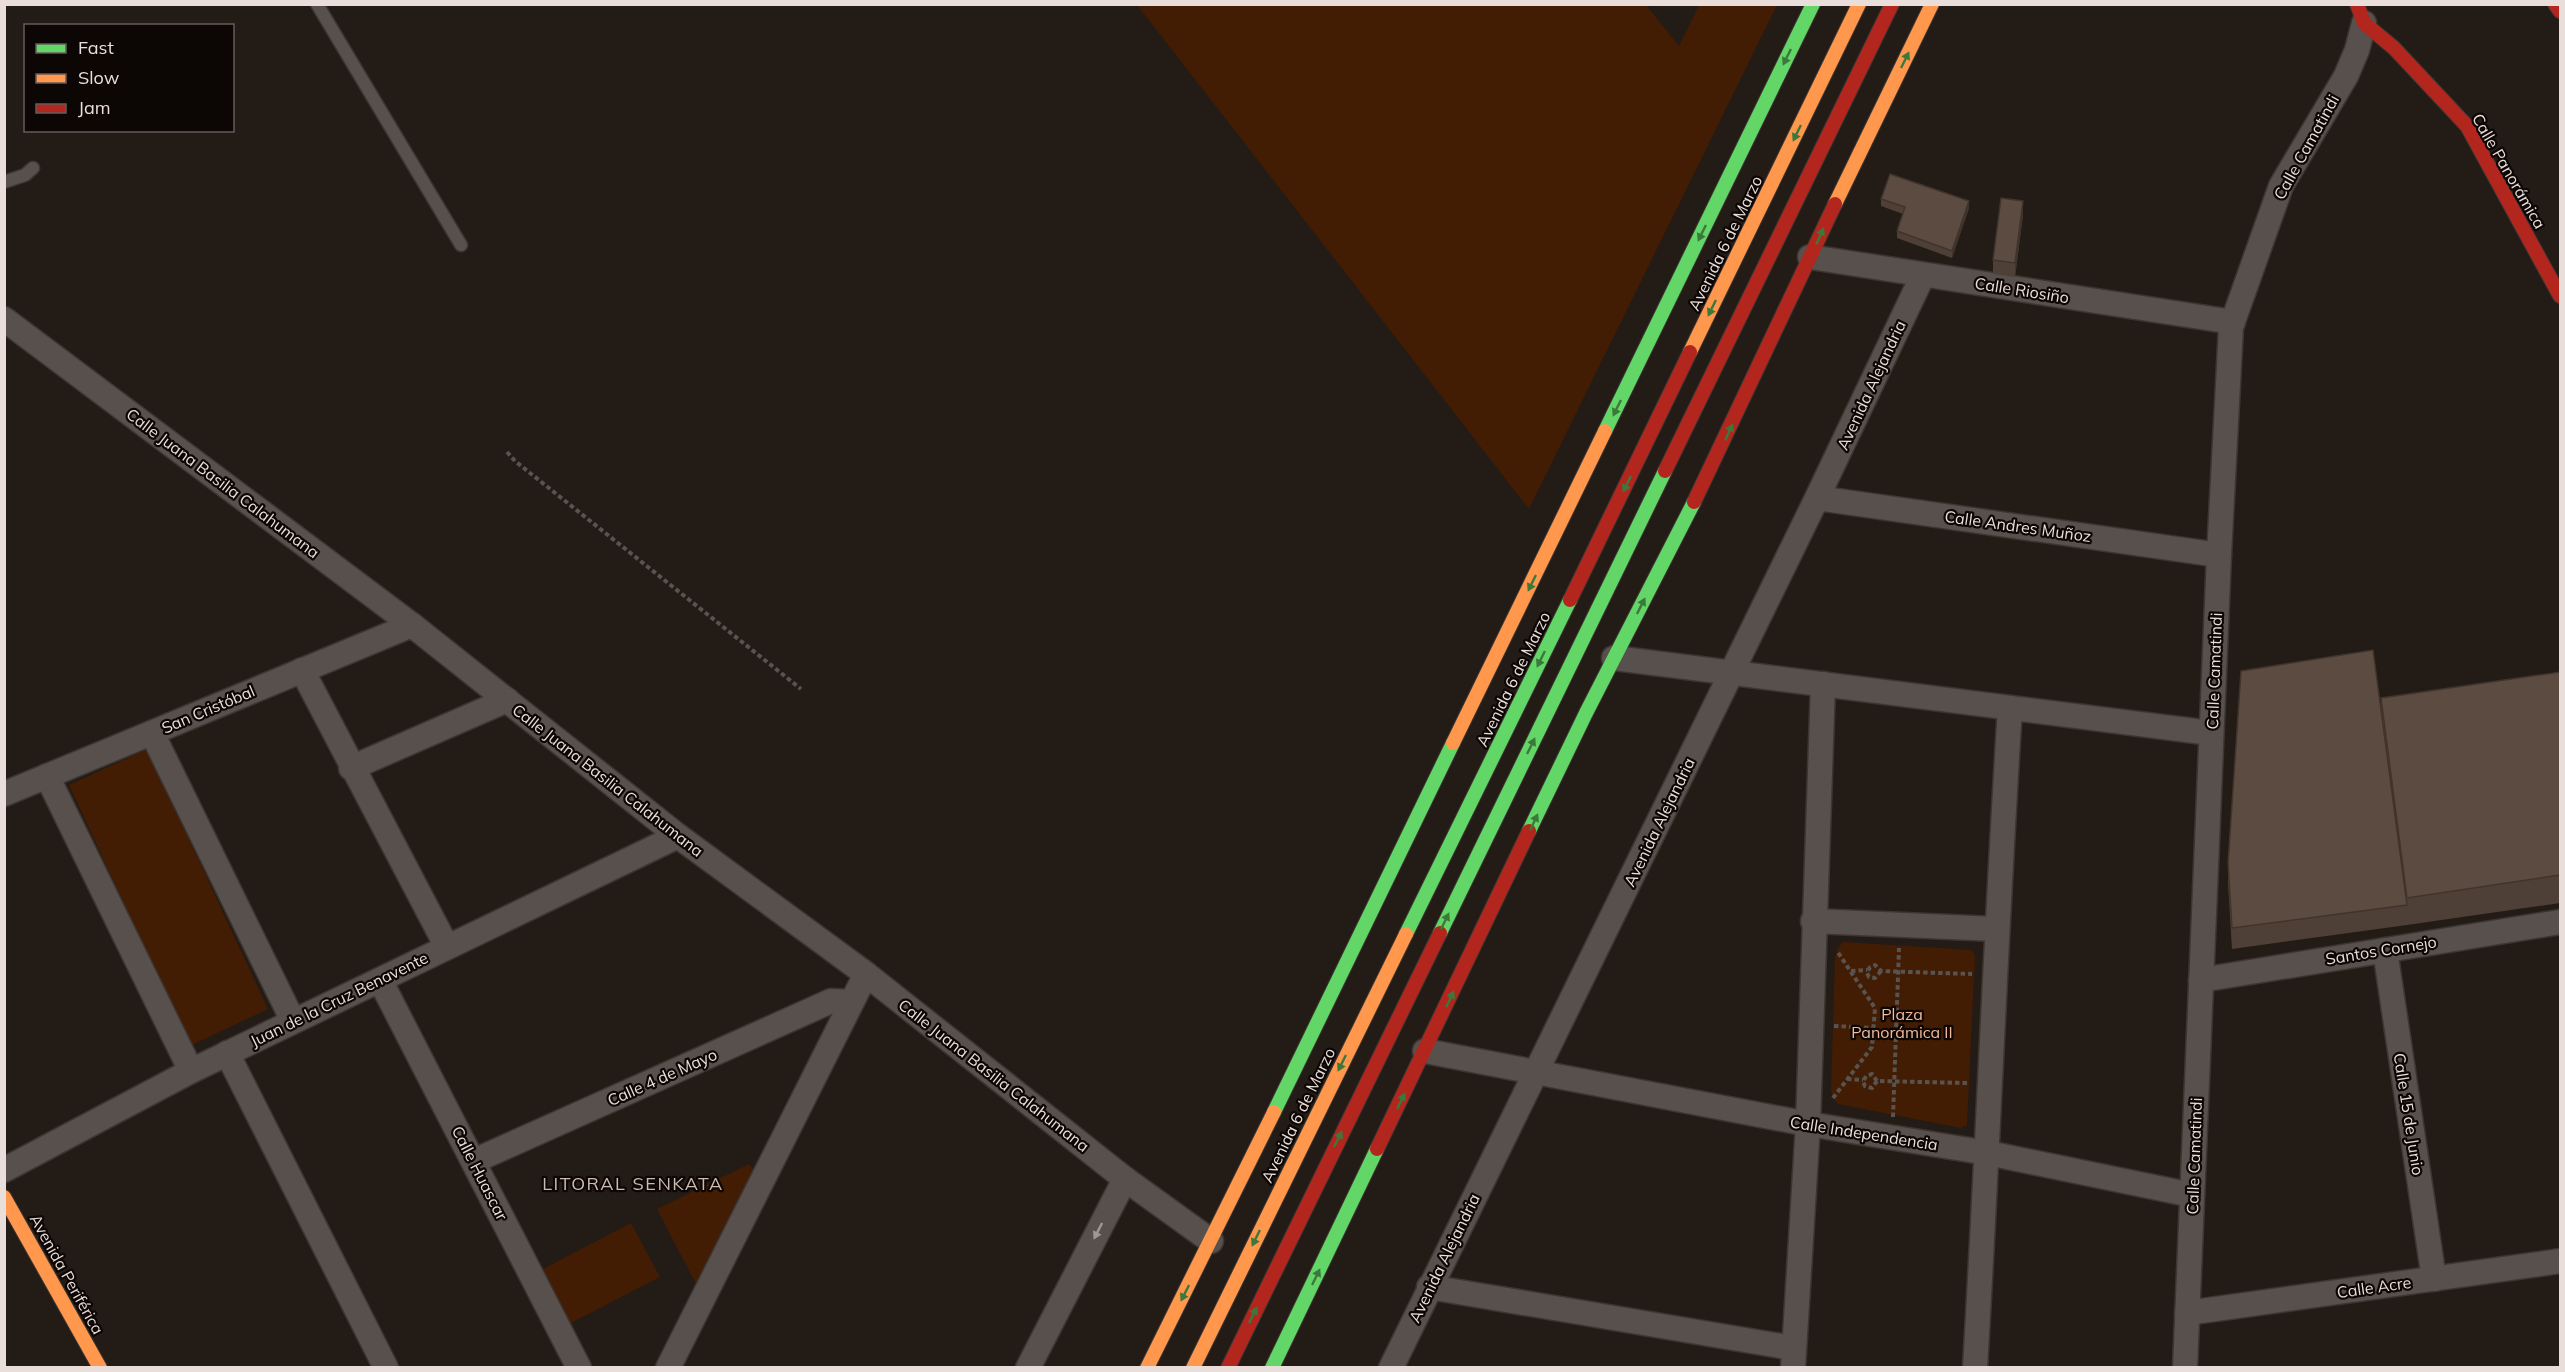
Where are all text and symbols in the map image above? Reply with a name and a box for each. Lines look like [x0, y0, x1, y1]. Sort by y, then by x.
legend [24, 24, 234, 132]
text: Fast [78, 36, 114, 59]
one-way arrow [1783, 49, 1792, 66]
one-way arrow [1900, 52, 1910, 69]
text: Slow [78, 66, 120, 89]
street label: Calle Camatindi [2269, 91, 2343, 203]
text: Jam [78, 96, 111, 119]
street label: Calle Panorámica [2468, 110, 2550, 232]
one-way arrow [1792, 124, 1802, 141]
street label: Avenida 6 de Marzo [1684, 172, 1766, 314]
one-way arrow [1697, 224, 1707, 241]
one-way arrow [1815, 227, 1824, 244]
street label: Calle Riosiño [1973, 273, 2071, 307]
one-way arrow [1707, 300, 1717, 317]
street label: Avenida Alejandria [1832, 317, 1910, 453]
one-way arrow [1612, 400, 1622, 417]
street label: Calle Juana Basilia Calahumana [123, 404, 323, 562]
one-way arrow [1725, 423, 1734, 440]
one-way arrow [1622, 475, 1631, 492]
street label: Calle Andres Muñoz [1943, 506, 2093, 546]
one-way arrow [1527, 575, 1536, 592]
one-way arrow [1636, 597, 1646, 614]
street label: Avenida 6 de Marzo [1472, 608, 1554, 750]
street label: Calle Camatindi [2202, 612, 2226, 730]
one-way arrow [1537, 650, 1547, 668]
street label: San Cristóbal [158, 680, 258, 738]
street label: Calle Juana Basilia Calahumana [509, 699, 707, 861]
one-way arrow [1526, 738, 1536, 755]
street label: Avenida Alejandria [1619, 754, 1699, 890]
one-way arrow [1529, 814, 1538, 831]
one-way arrow [1439, 912, 1449, 930]
street label: Santos Cornejo [2324, 931, 2438, 969]
street label: Juan de la Cruz Benavente [247, 947, 431, 1051]
one-way arrow [1446, 990, 1455, 1007]
street label: Calle Juana Basilia Calahumana [895, 994, 1093, 1156]
park label: Plaza Panorámica II [1851, 1004, 1953, 1042]
street label: Calle 4 de Mayo [604, 1044, 720, 1110]
street label: Avenida 6 de Marzo [1257, 1044, 1339, 1186]
street label: Calle 15 de Junio [2389, 1051, 2429, 1177]
one-way arrow [1337, 1054, 1347, 1072]
one-way arrow [1396, 1093, 1405, 1110]
street label: Calle Camatindi [2182, 1097, 2206, 1215]
street label: Calle Independencia [1789, 1111, 1939, 1155]
street label: Calle Huascar [448, 1123, 512, 1224]
one-way arrow [1333, 1131, 1342, 1148]
district label: LITORAL SENKATA [542, 1172, 724, 1195]
street label: Avenida Alejandria [1404, 1190, 1484, 1326]
street label: Avenida Periférica [26, 1210, 108, 1338]
one-way arrow [1093, 1223, 1103, 1240]
one-way arrow [1251, 1230, 1261, 1247]
one-way arrow [1310, 1268, 1320, 1286]
street label: Calle Acre [2336, 1272, 2412, 1302]
one-way arrow [1180, 1285, 1189, 1302]
one-way arrow [1249, 1306, 1258, 1323]

